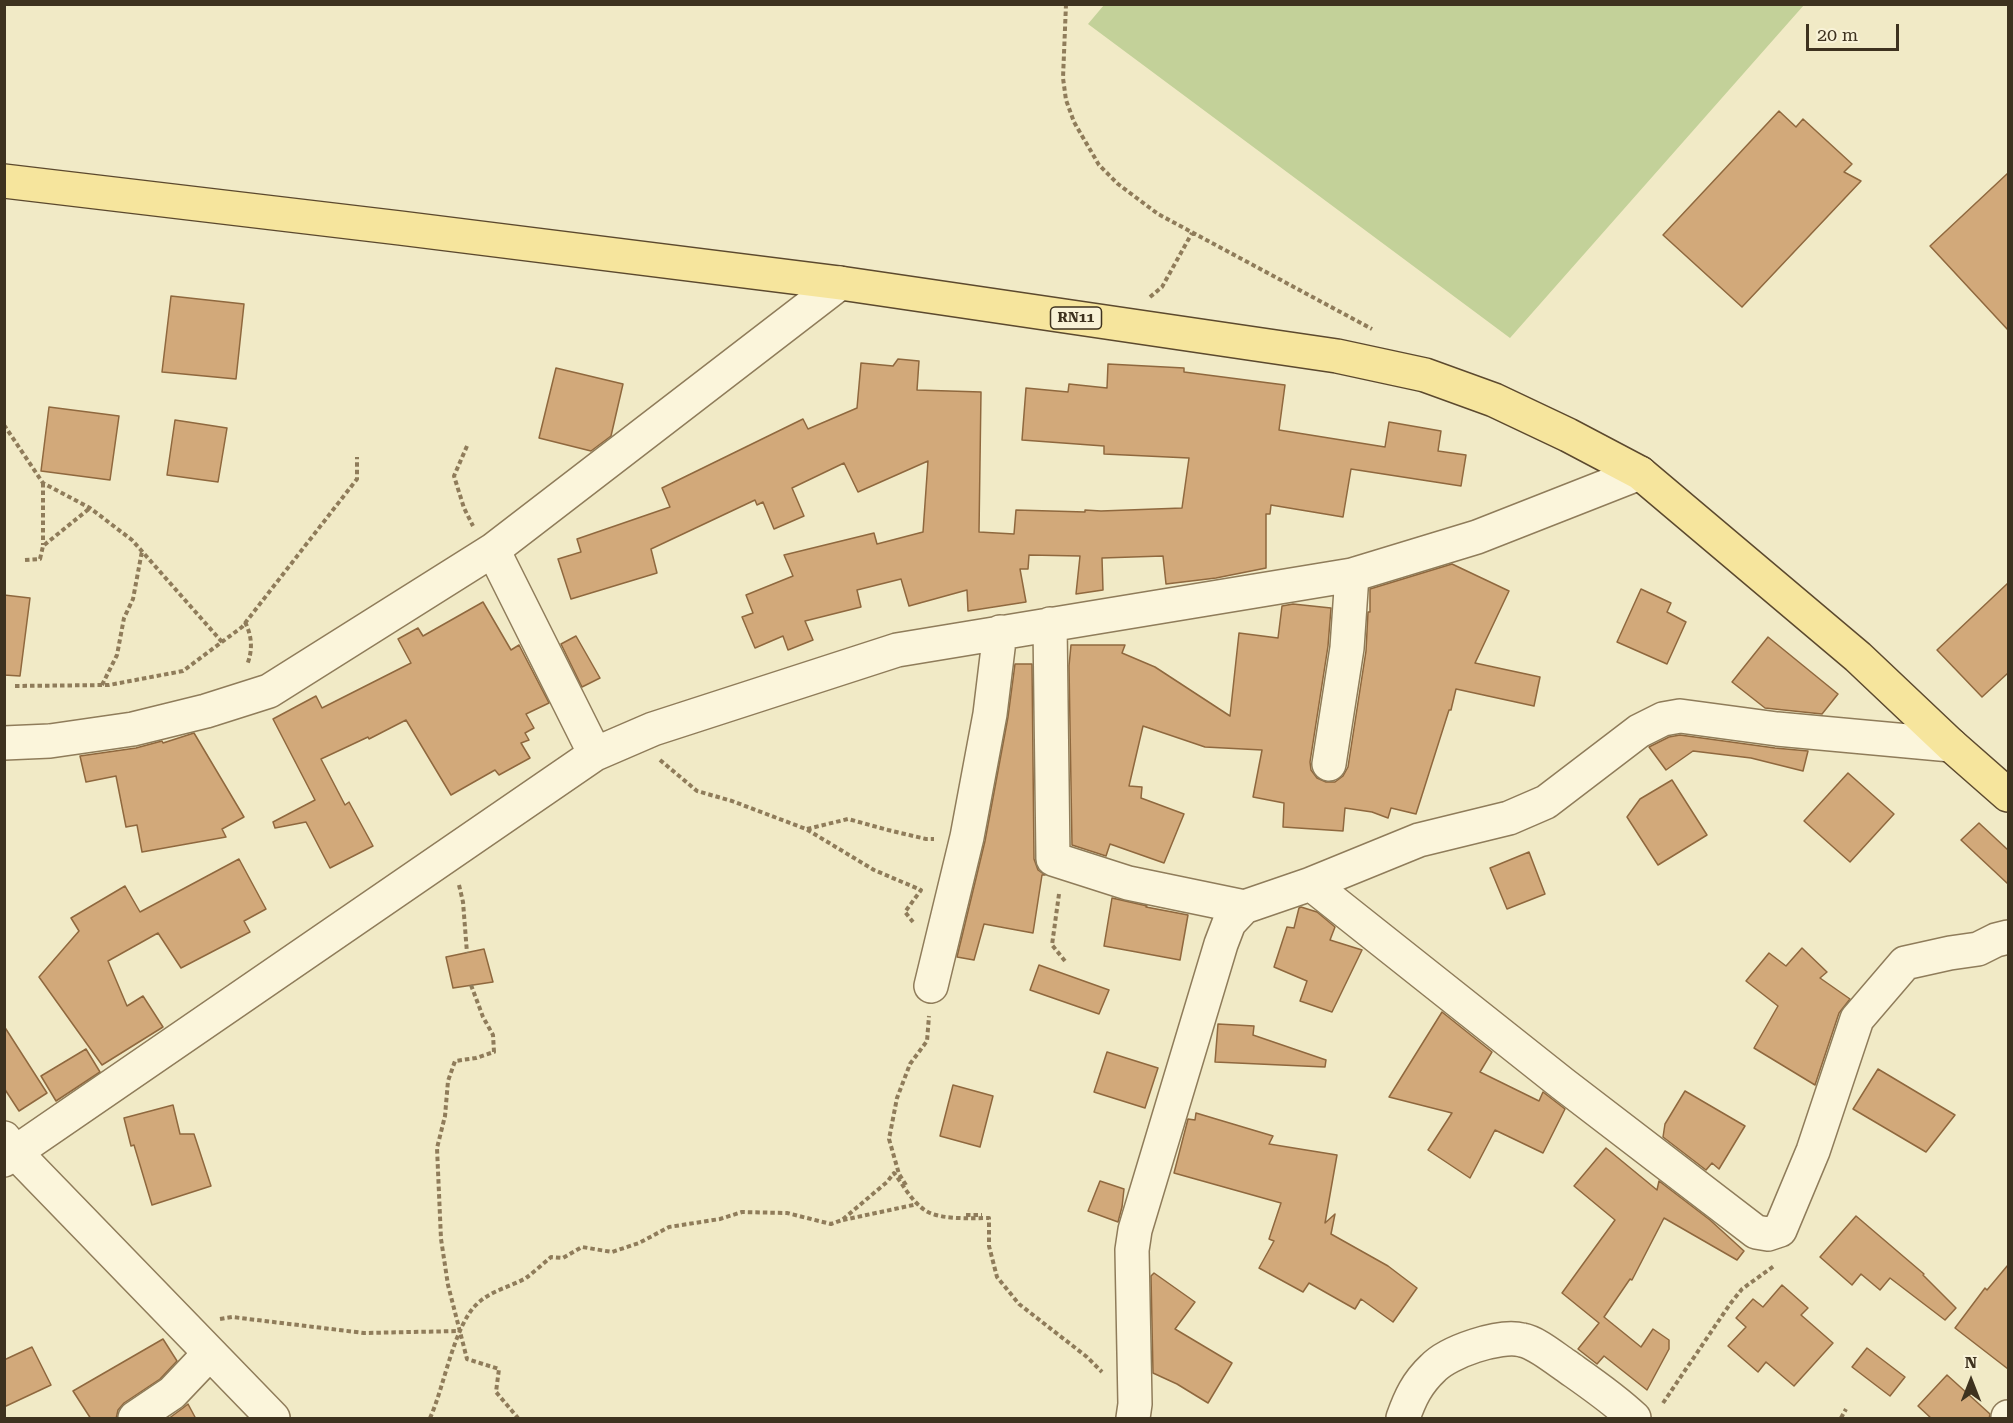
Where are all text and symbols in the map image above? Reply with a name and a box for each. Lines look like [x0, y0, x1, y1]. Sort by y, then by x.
scale bar [1809, 12, 1902, 50]
text: 20 m [1817, 24, 1858, 45]
road number: RN11 [1050, 307, 1102, 329]
north arrow [1941, 1351, 2001, 1411]
text: N [1965, 1353, 1977, 1372]

